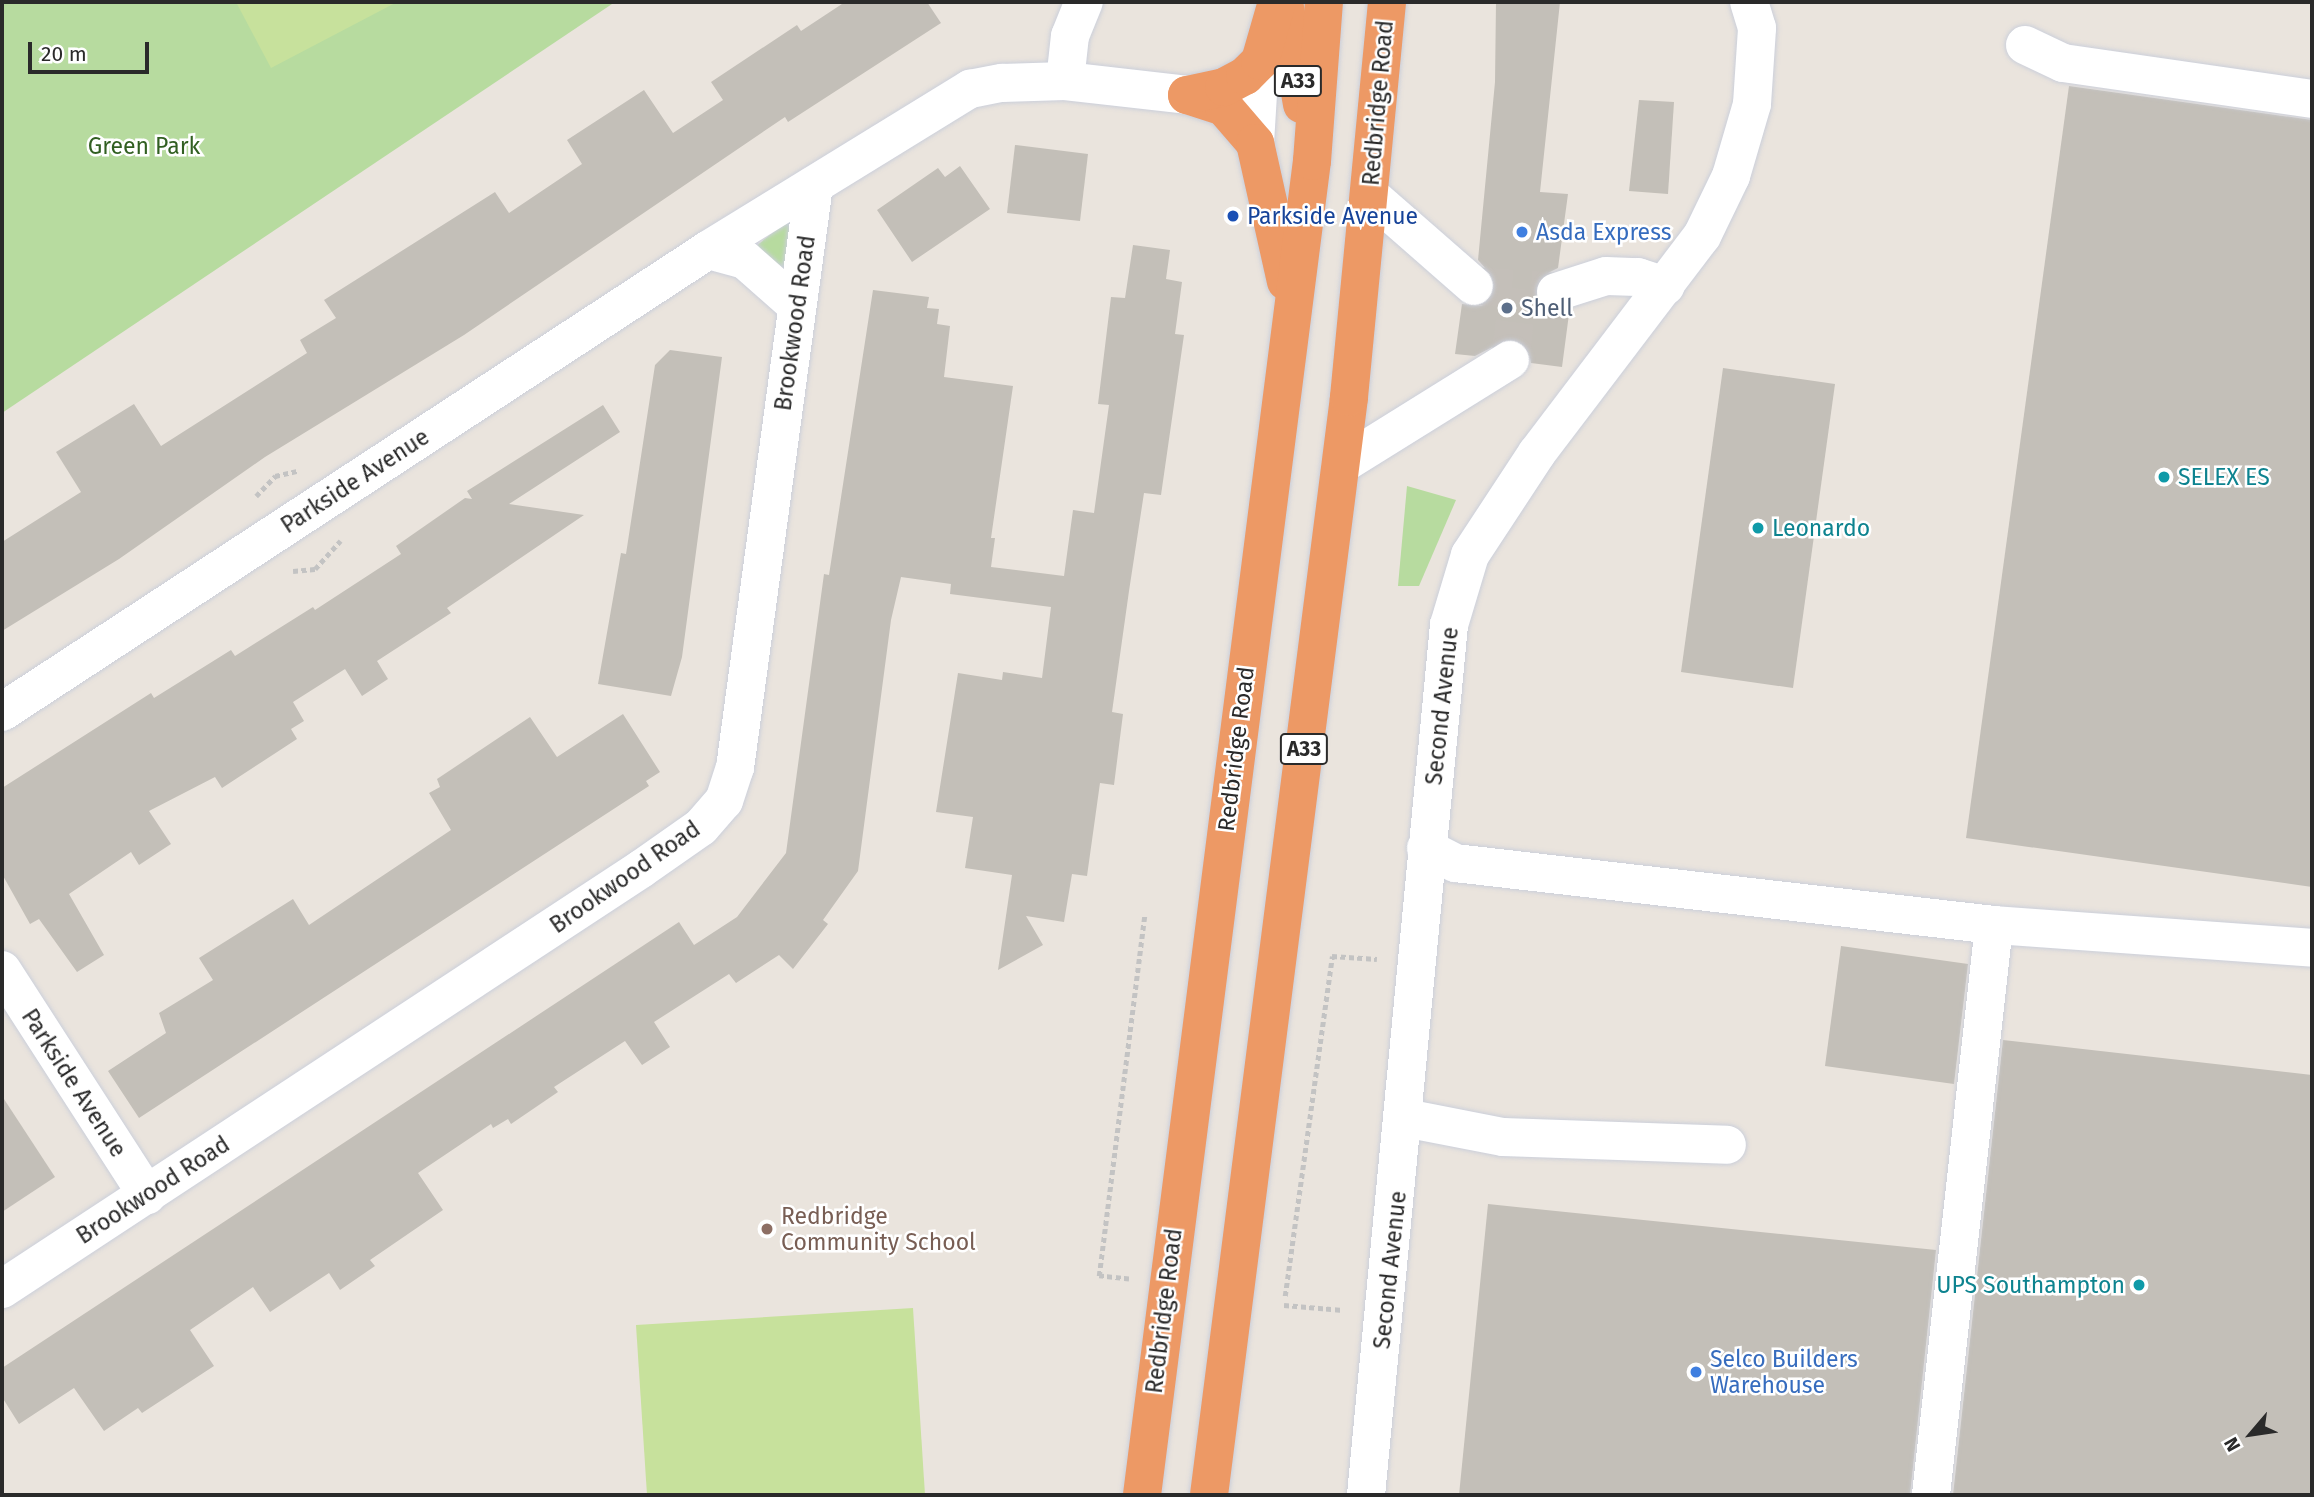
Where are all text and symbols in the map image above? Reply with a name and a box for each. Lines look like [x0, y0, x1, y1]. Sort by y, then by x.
street label: Redbridge Road [1357, 19, 1399, 187]
scale bar [32, 28, 152, 72]
text: 20 m [41, 41, 87, 67]
road number: A33 [1274, 64, 1322, 98]
park label: Green Park [88, 132, 200, 160]
place label: Parkside Avenue [1247, 202, 1418, 230]
marker: Parkside Avenue [1225, 208, 1241, 224]
place label: Asda Express [1536, 218, 1671, 246]
marker: Asda Express [1514, 224, 1530, 240]
street label: Brookwood Road [769, 233, 821, 413]
place label: Shell [1521, 294, 1573, 322]
marker: Shell [1499, 300, 1515, 316]
street label: Parkside Avenue [276, 423, 434, 539]
place label: SELEX ES [2178, 463, 2270, 491]
marker: SELEX ES [2156, 469, 2172, 485]
place label: Leonardo [1772, 514, 1870, 542]
marker: Leonardo [1750, 520, 1766, 536]
street label: Second Avenue [1420, 626, 1464, 786]
street label: Redbridge Road [1212, 665, 1260, 833]
road number: A33 [1280, 732, 1328, 766]
street label: Brookwood Road [545, 815, 705, 939]
street label: Parkside Avenue [16, 1004, 132, 1162]
street label: Brookwood Road [71, 1130, 235, 1250]
street label: Second Avenue [1368, 1190, 1412, 1350]
place label: Redbridge Community School [781, 1202, 976, 1256]
marker: Redbridge Community School [759, 1221, 775, 1237]
street label: Redbridge Road [1140, 1227, 1188, 1395]
place label: UPS Southampton [1936, 1271, 2125, 1299]
marker: UPS Southampton [2131, 1277, 2147, 1293]
place label: Selco Builders Warehouse [1710, 1345, 1858, 1399]
marker: Selco Builders Warehouse [1688, 1364, 1704, 1380]
north arrow [2216, 1399, 2286, 1469]
text: N [2219, 1433, 2245, 1456]

